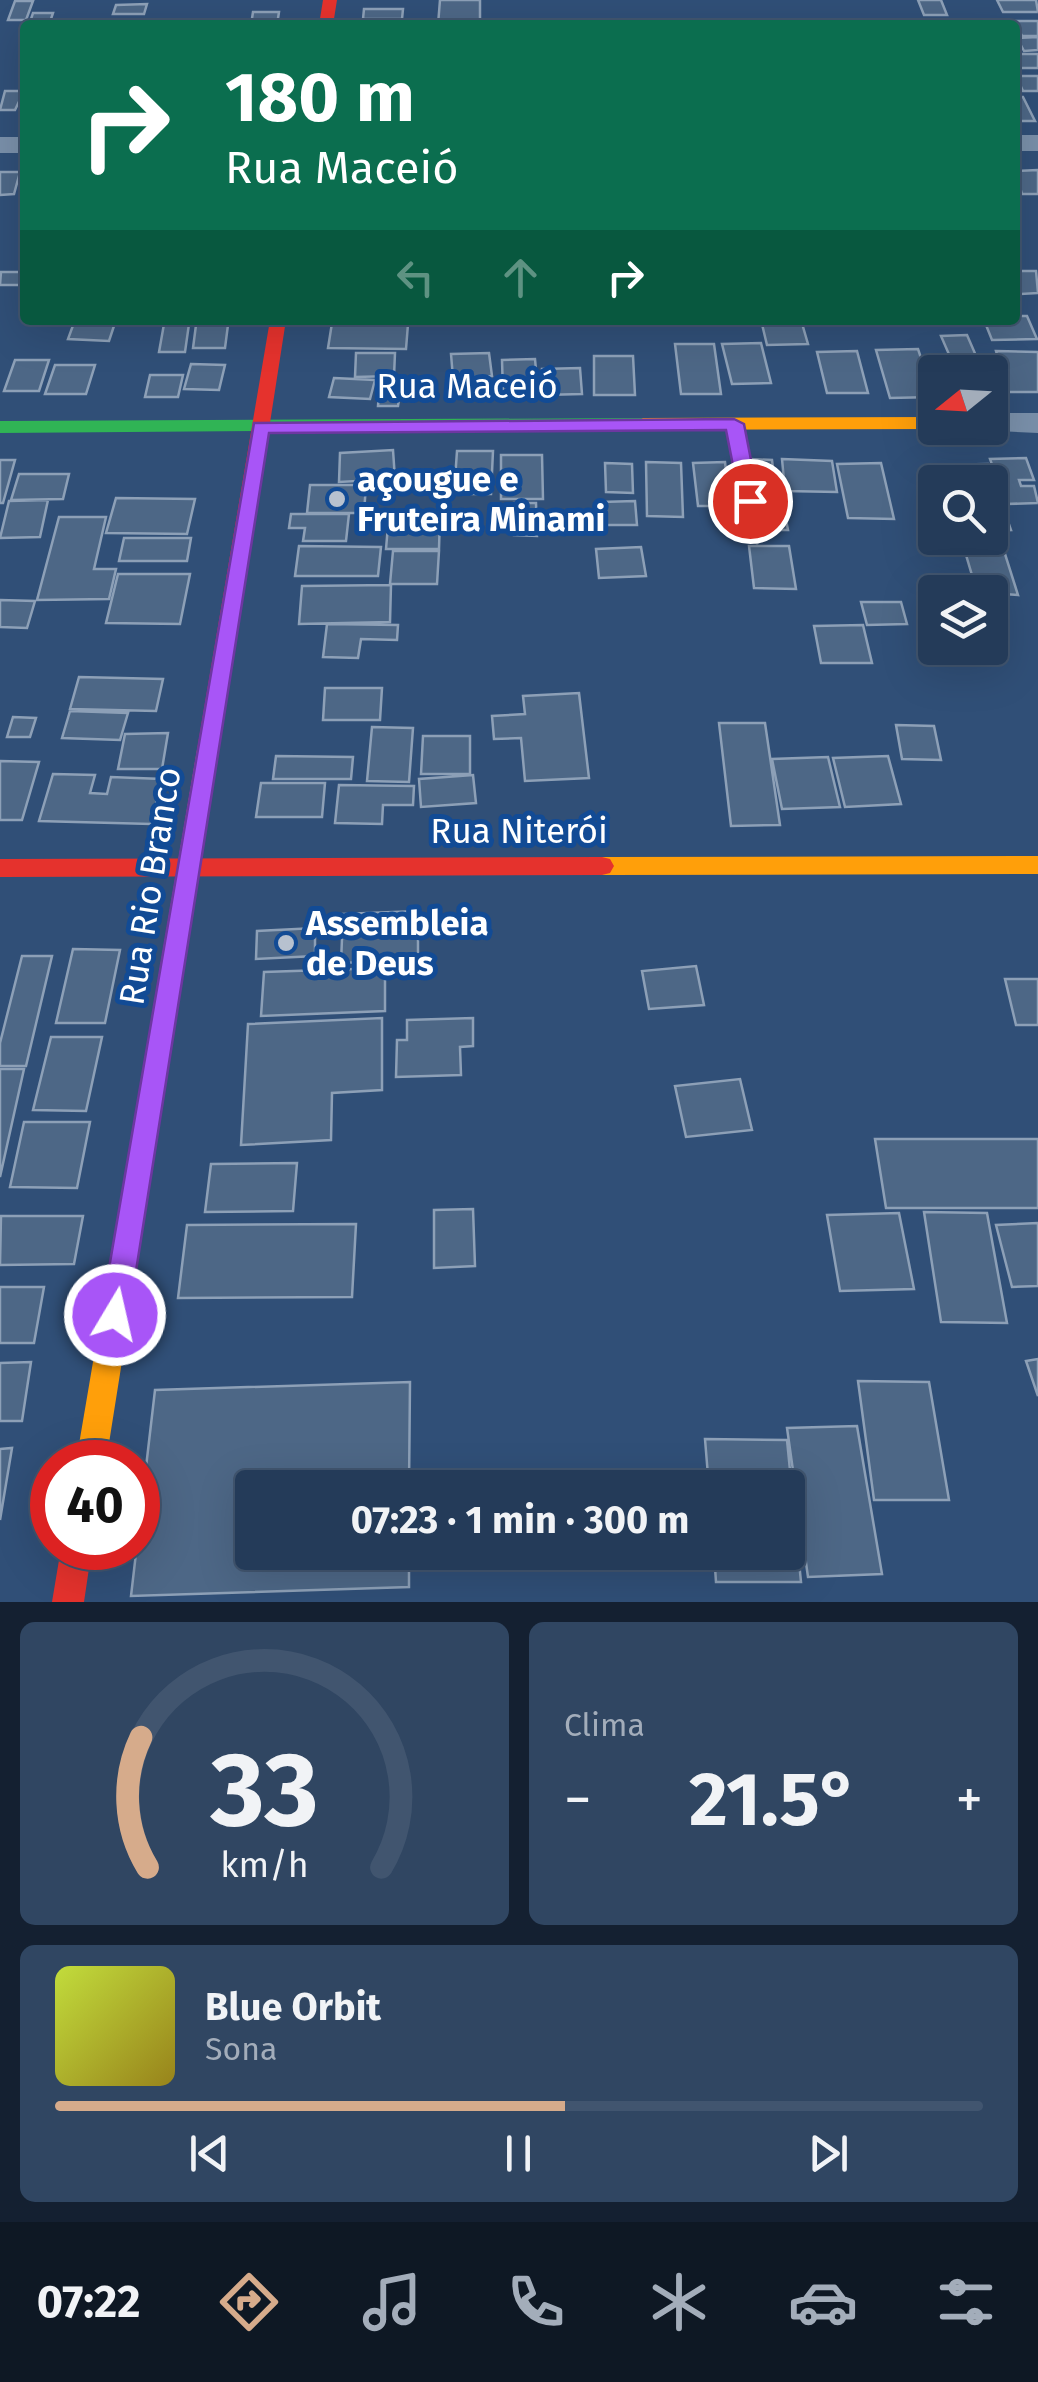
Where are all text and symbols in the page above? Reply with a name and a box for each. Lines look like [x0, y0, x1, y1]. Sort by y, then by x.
text: 180 m [225, 56, 415, 140]
icon: right [60, 60, 190, 190]
text: Rua Maceió [225, 141, 458, 195]
icon: left [388, 250, 443, 305]
icon: ahead [493, 250, 548, 305]
icon: right [598, 250, 653, 305]
north arrow [918, 355, 1008, 445]
map controls [918, 355, 1008, 665]
street label: Rua Maceió [376, 365, 558, 407]
place label: açougue e Fruteira Minami [357, 458, 605, 540]
pin [708, 459, 793, 544]
button: search [918, 465, 1008, 555]
icon: arrive [723, 474, 778, 529]
marker: açougue e Fruteira Minami [326, 488, 348, 510]
button: layers [918, 575, 1008, 665]
street label: Rua Rio Branco [110, 764, 190, 1008]
street label: Rua Niterói [430, 810, 608, 852]
place label: Assembleia de Deus [305, 902, 489, 984]
marker: Assembleia de Deus [275, 932, 297, 954]
position arrow [63, 1263, 167, 1367]
speed limit sign: 40 [30, 1440, 160, 1570]
text: 07:23 · 1 min · 300 m [351, 1497, 689, 1543]
text: Clima [564, 1706, 645, 1744]
text: 33 [209, 1728, 319, 1853]
text: 21.5° [689, 1755, 858, 1845]
text: − [564, 1767, 592, 1833]
text: + [956, 1767, 983, 1833]
text: km/h [220, 1844, 309, 1886]
text: Blue Orbit [205, 1984, 381, 2030]
text: Sona [205, 2030, 277, 2068]
icon: previous [182, 2126, 237, 2181]
icon: pause [491, 2126, 546, 2181]
icon: next [801, 2126, 856, 2181]
icon: directions [214, 2267, 284, 2337]
icon: music [357, 2267, 427, 2337]
icon: phone [501, 2267, 571, 2337]
icon: climate [644, 2267, 714, 2337]
icon: car [788, 2267, 858, 2337]
icon: filters [931, 2267, 1001, 2337]
text: 07:22 [37, 2275, 141, 2329]

